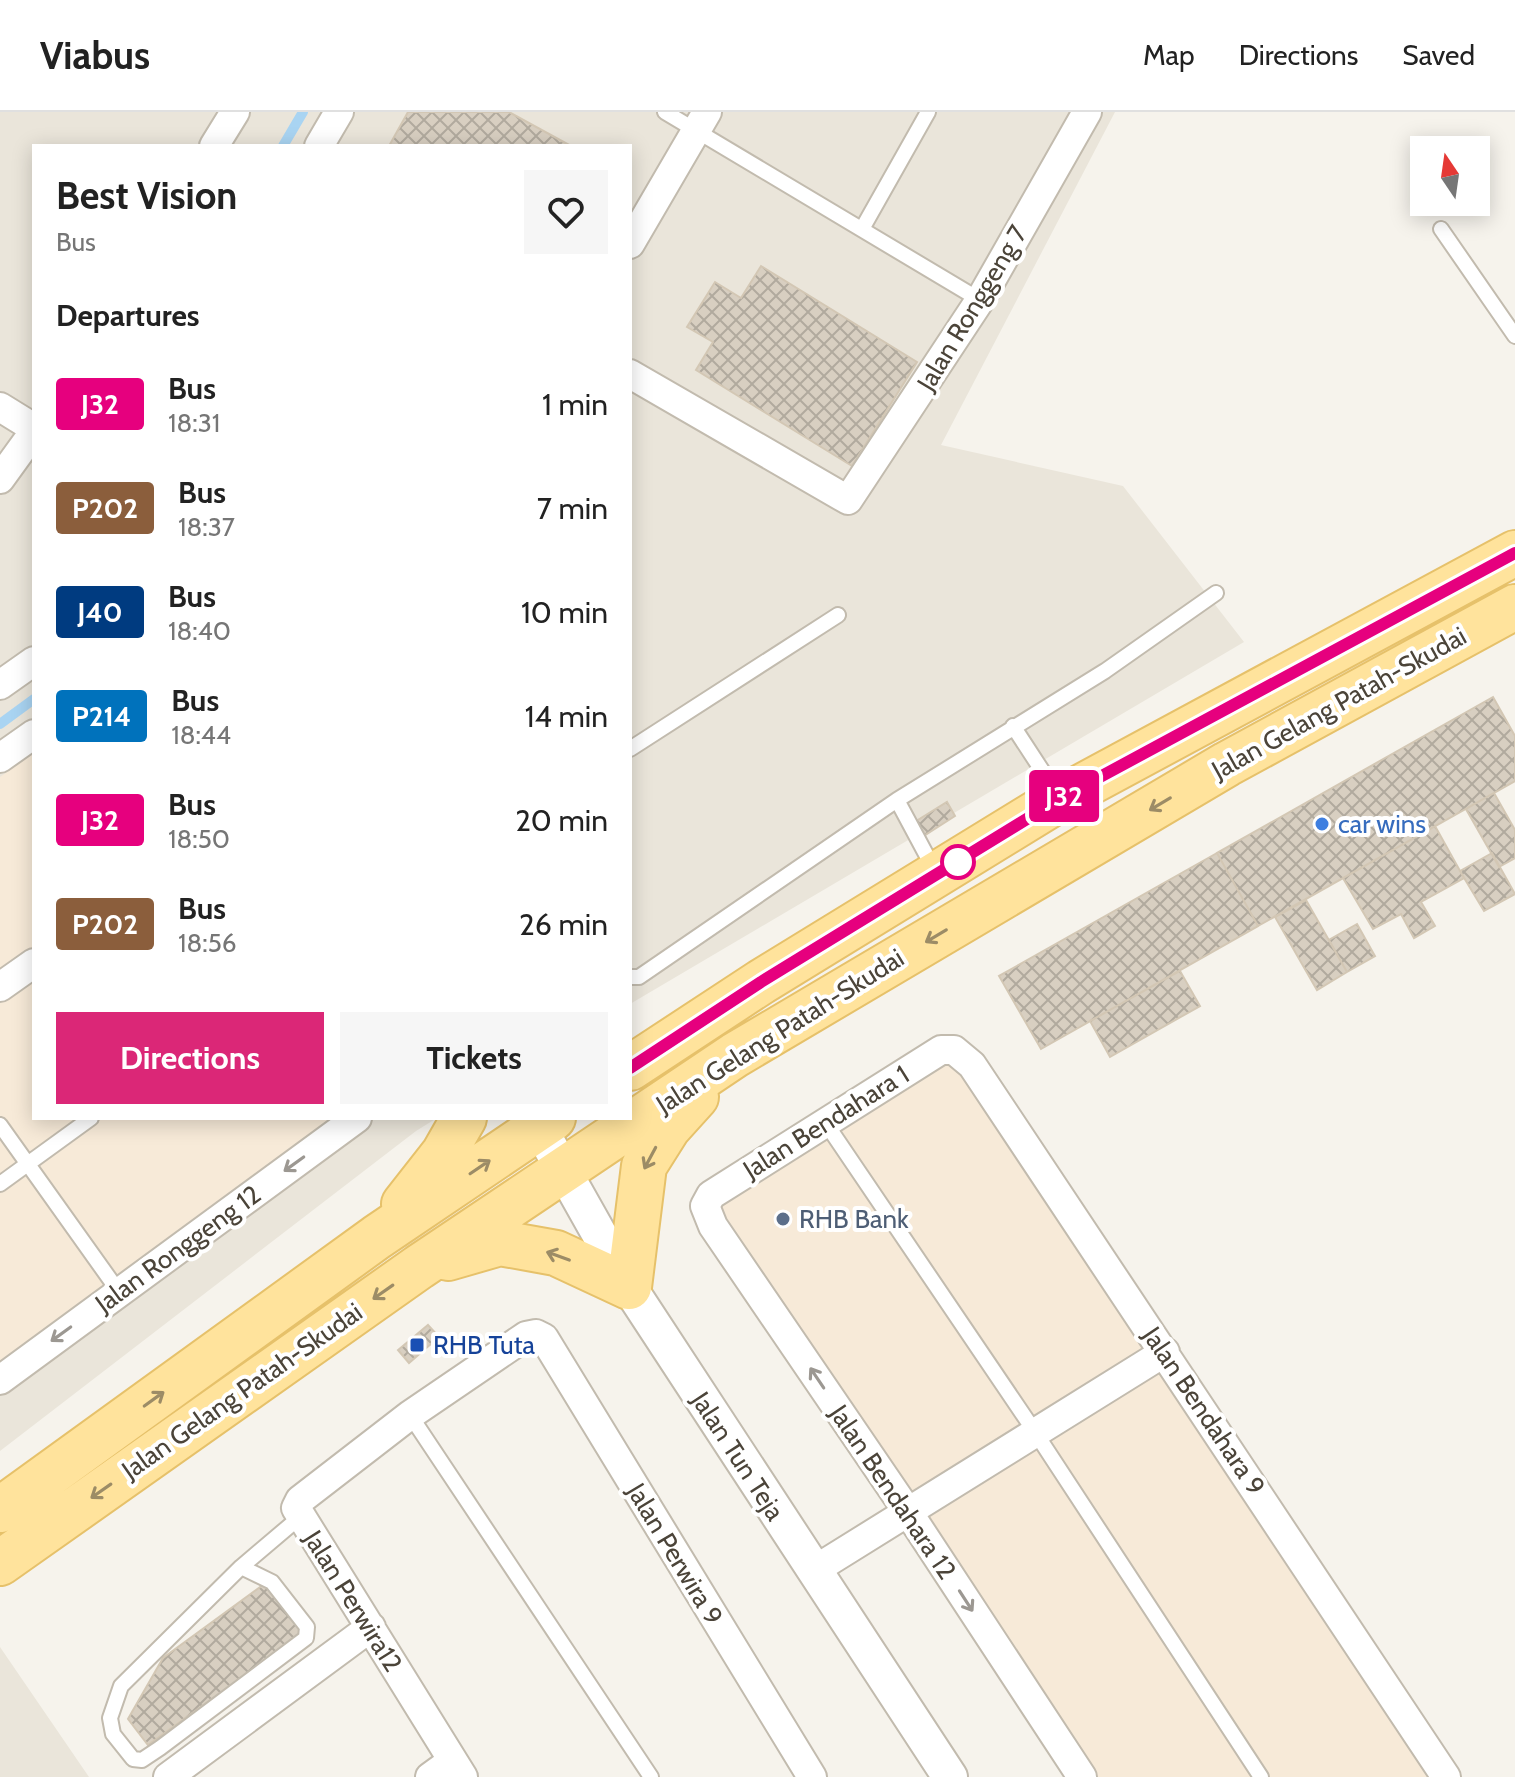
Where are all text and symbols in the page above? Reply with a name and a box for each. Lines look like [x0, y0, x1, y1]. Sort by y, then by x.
text: Viabus [40, 32, 150, 79]
text: Map [1143, 38, 1195, 72]
text: Directions [1239, 38, 1358, 72]
text: Saved [1402, 38, 1475, 72]
north arrow [1410, 136, 1490, 216]
map controls [1410, 136, 1490, 216]
button: heart [524, 170, 608, 254]
text: Best Vision [56, 172, 237, 219]
street label: Jalan Ronggeng 7 [909, 219, 1034, 397]
text: Bus [56, 226, 96, 258]
text: Departures [56, 297, 200, 334]
text: Bus [168, 370, 216, 407]
text: 1 min [542, 386, 608, 423]
text: J32 [81, 387, 119, 421]
text: 18:31 [168, 407, 220, 439]
text: Bus [178, 474, 226, 511]
text: 7 min [537, 490, 608, 527]
text: P202 [72, 491, 138, 525]
text: 18:37 [178, 511, 235, 543]
text: Bus [168, 578, 216, 615]
text: 10 min [521, 594, 608, 631]
text: J40 [77, 595, 123, 629]
text: 18:40 [168, 615, 231, 647]
street label: Jalan Gelang Patah-Skudai [1205, 620, 1472, 787]
text: Bus [171, 682, 219, 719]
text: 14 min [525, 698, 608, 735]
text: P214 [72, 699, 131, 733]
text: 18:44 [171, 719, 231, 751]
line badge: J32 [1018, 770, 1110, 822]
text: J32 [1045, 779, 1083, 813]
text: Bus [168, 786, 216, 823]
one-way arrow [1149, 796, 1172, 812]
text: 20 min [515, 802, 608, 839]
text: J32 [81, 803, 119, 837]
place label: car wins [1338, 808, 1426, 840]
marker: car wins [1313, 815, 1331, 833]
text: 18:50 [168, 823, 230, 855]
unlabelled marker [941, 845, 975, 879]
text: Bus [178, 890, 226, 927]
text: 26 min [519, 906, 608, 943]
text: P202 [72, 907, 138, 941]
text: 18:56 [178, 927, 237, 959]
one-way arrow [925, 928, 948, 944]
street label: Jalan Gelang Patah-Skudai [649, 942, 910, 1121]
button: Directions [56, 1012, 324, 1104]
button: Tickets [340, 1012, 608, 1104]
street label: Jalan Bendahara 1 [736, 1058, 915, 1186]
one-way arrow [642, 1146, 658, 1169]
one-way arrow [283, 1156, 305, 1172]
one-way arrow [469, 1159, 491, 1175]
street label: Jalan Ronggeng 12 [88, 1178, 267, 1320]
place label: RHB Bank [799, 1203, 909, 1235]
marker: RHB Bank [774, 1210, 792, 1228]
one-way arrow [546, 1247, 571, 1262]
one-way arrow [372, 1284, 394, 1300]
street label: Jalan Gelang Patah-Skudai [115, 1296, 368, 1487]
street label: Jalan Bendahara 9 [1135, 1320, 1272, 1501]
one-way arrow [51, 1326, 73, 1343]
place label: RHB Tuta [433, 1329, 535, 1361]
marker: RHB Tuta [408, 1336, 426, 1354]
one-way arrow [809, 1368, 825, 1390]
street label: Jalan Tun Teja [684, 1385, 792, 1527]
one-way arrow [143, 1390, 164, 1407]
street label: Jalan Bendahara 12 [822, 1398, 963, 1585]
street label: Jalan Perwira 9 [620, 1477, 730, 1631]
one-way arrow [91, 1483, 113, 1499]
street label: Jalan Perwira12 [296, 1524, 409, 1677]
one-way arrow [959, 1589, 975, 1612]

